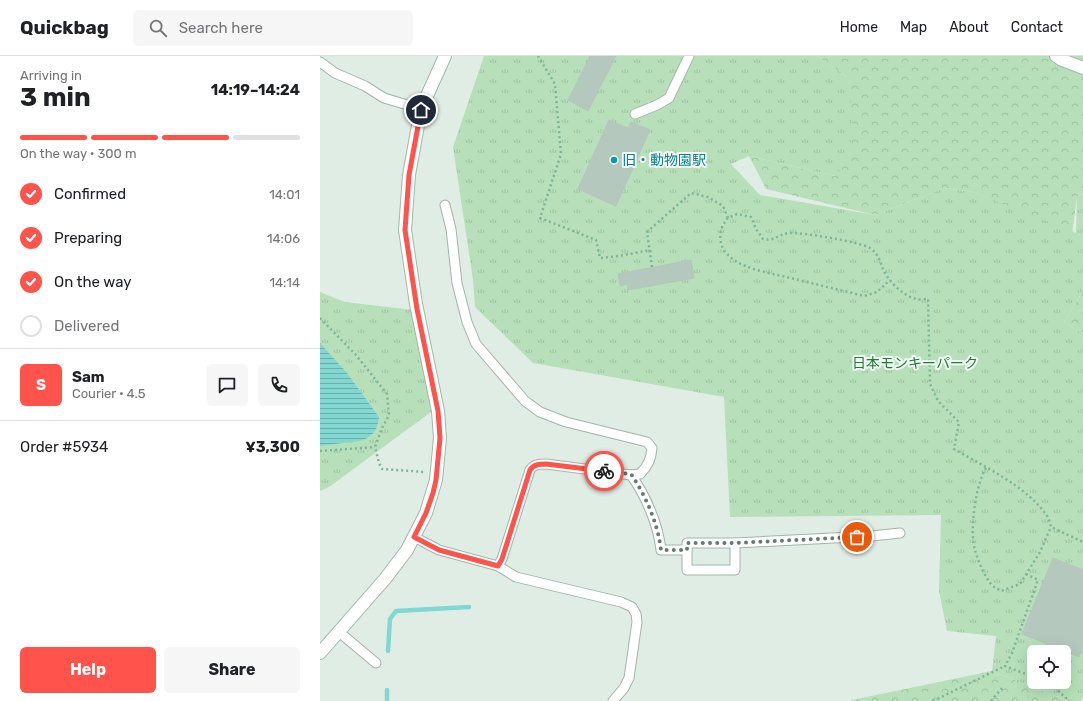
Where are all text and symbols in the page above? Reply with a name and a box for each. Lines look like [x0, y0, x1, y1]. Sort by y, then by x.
search box [133, 10, 413, 46]
text: Quickbag [20, 16, 109, 39]
icon: search [147, 17, 169, 39]
text: Search here [179, 19, 263, 37]
text: Home [840, 19, 878, 36]
text: Map [900, 19, 927, 36]
text: About [949, 19, 989, 36]
text: Contact [1011, 19, 1063, 36]
text: Arriving in [20, 68, 82, 83]
text: 14:19–14:24 [211, 81, 300, 99]
text: 3 min [20, 82, 91, 113]
pin [404, 93, 438, 127]
icon: home [410, 99, 432, 121]
text: On the way · 300 m [20, 146, 137, 161]
place label: 旧・動物園駅 [622, 152, 706, 169]
marker: 旧・動物園駅 [609, 155, 619, 165]
icon: check [20, 183, 42, 205]
text: Confirmed [54, 185, 126, 203]
text: 14:01 [269, 187, 300, 202]
icon: check [20, 227, 42, 249]
text: Preparing [54, 229, 122, 247]
text: 14:06 [267, 231, 300, 246]
icon: check [20, 271, 42, 293]
text: On the way [54, 273, 132, 291]
text: 14:14 [269, 275, 300, 290]
text: Delivered [54, 317, 119, 335]
park label: 日本モンキーパーク [852, 355, 978, 372]
button: chat [206, 364, 248, 406]
button: phone [258, 364, 300, 406]
text: Sam [72, 368, 105, 386]
text: S [36, 376, 46, 394]
text: Courier · 4.5 [72, 386, 146, 401]
text: Order #5934 [20, 438, 108, 456]
text: ¥3,300 [245, 438, 300, 456]
courier [584, 451, 624, 491]
icon: bike [593, 460, 615, 482]
pin [840, 520, 874, 554]
icon: bag [846, 526, 868, 548]
map controls [1027, 645, 1071, 689]
button: locate [1027, 645, 1071, 689]
button: Help [20, 647, 156, 693]
button: Share [164, 647, 300, 693]

